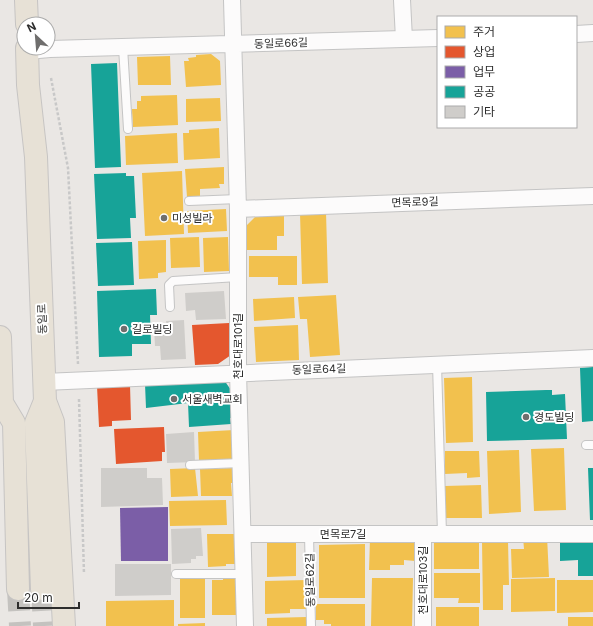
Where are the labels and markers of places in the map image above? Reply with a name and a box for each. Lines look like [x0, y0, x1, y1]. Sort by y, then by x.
place label: 미성빌라 [172, 211, 212, 225]
marker: 미성빌라 [159, 213, 169, 223]
place label: 길로빌딩 [132, 322, 172, 336]
marker: 길로빌딩 [119, 324, 129, 334]
place label: 서울새벽교회 [182, 392, 243, 406]
marker: 서울새벽교회 [169, 394, 179, 404]
place label: 경도빌딩 [534, 410, 574, 424]
marker: 경도빌딩 [521, 412, 531, 422]

